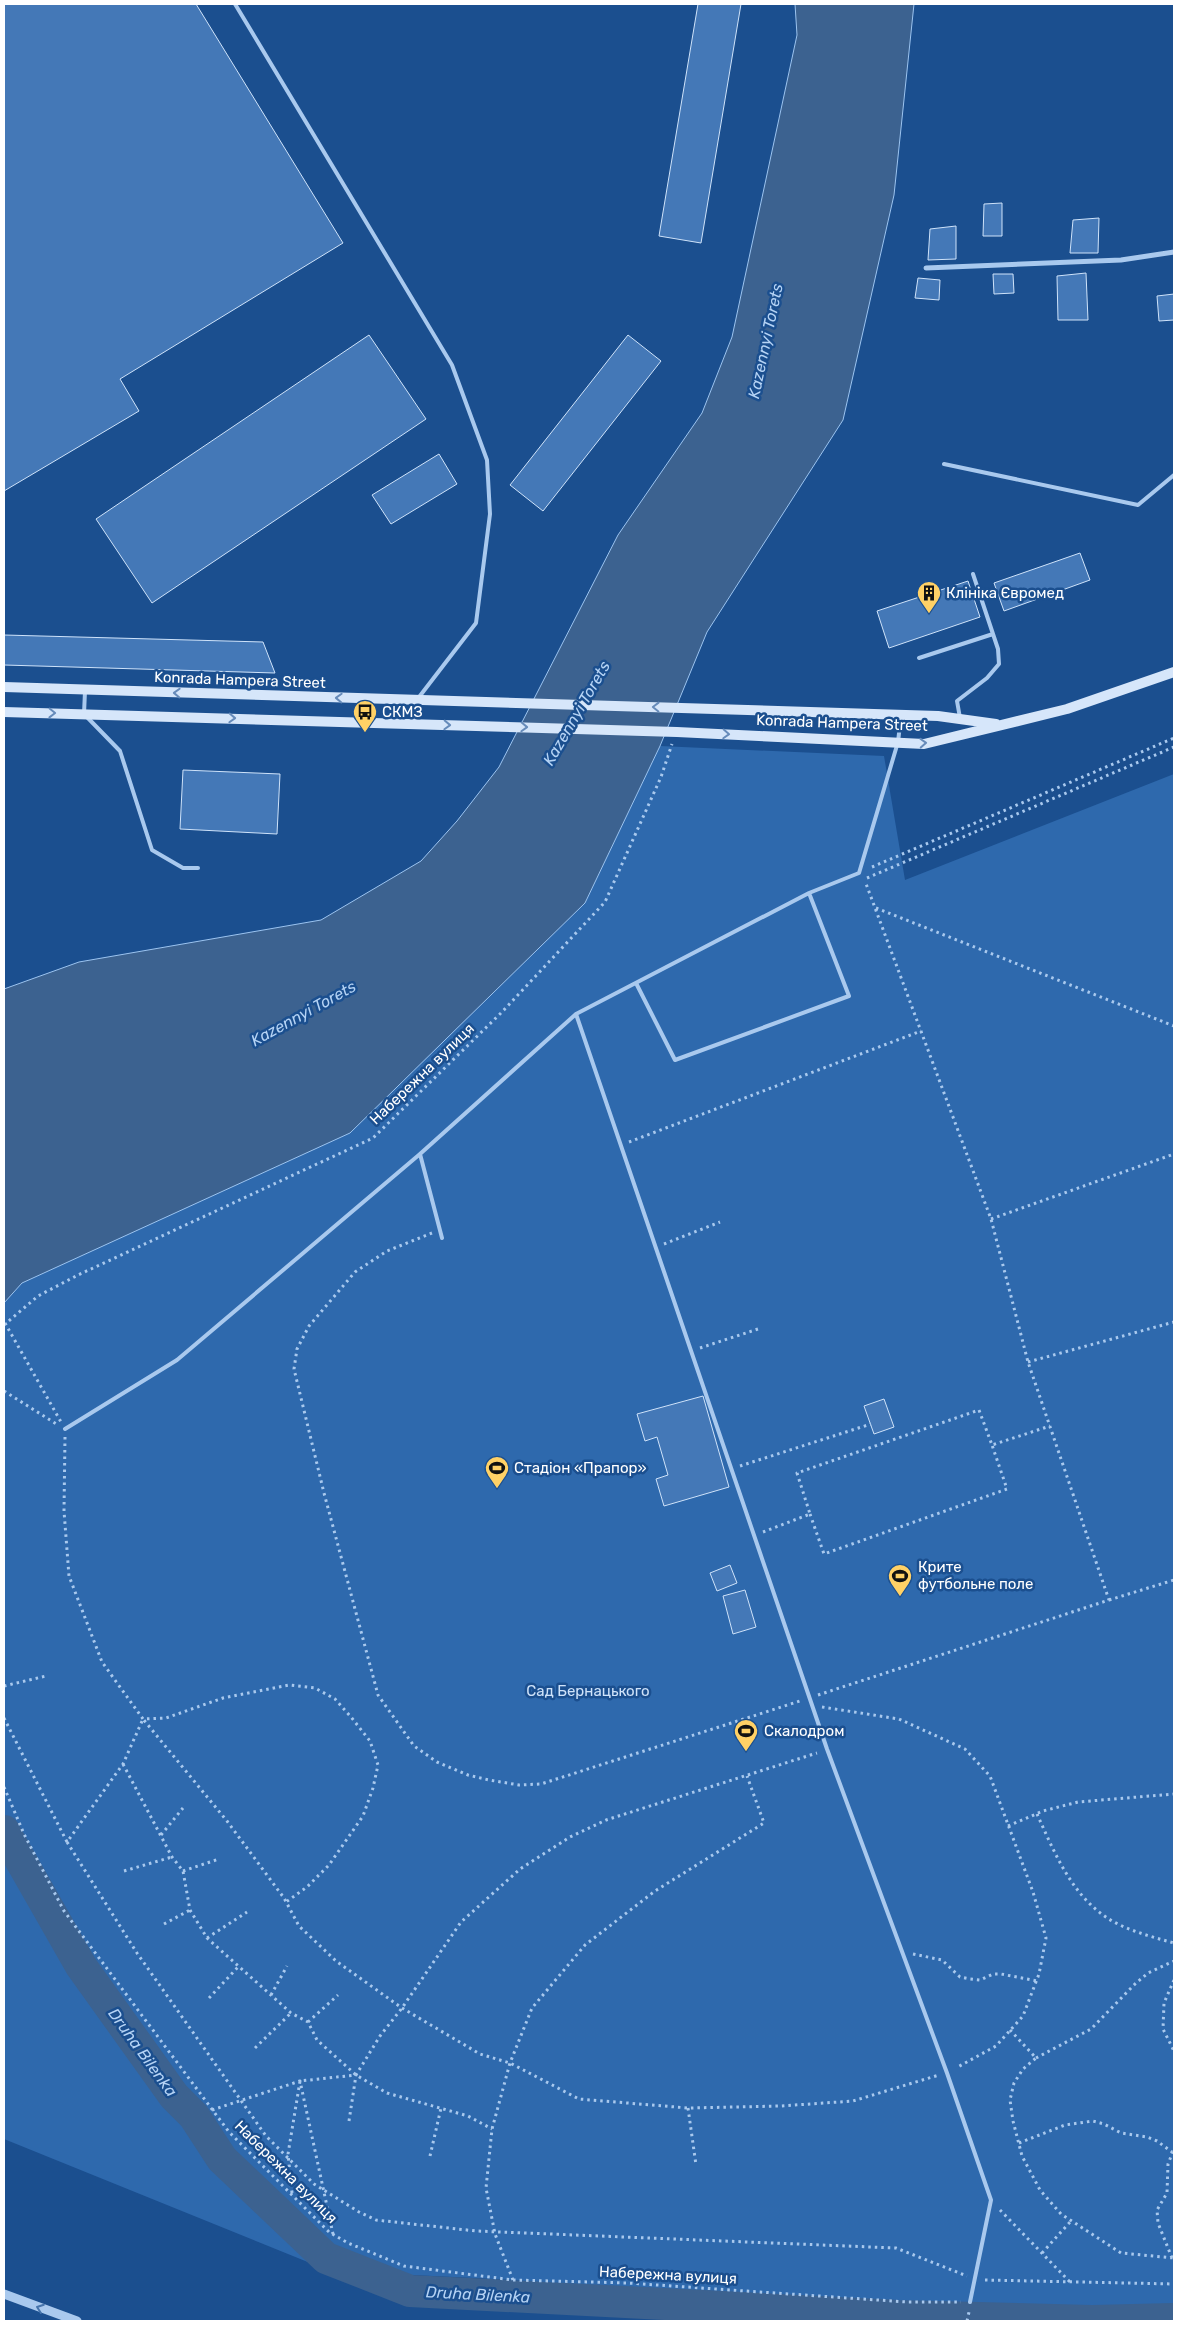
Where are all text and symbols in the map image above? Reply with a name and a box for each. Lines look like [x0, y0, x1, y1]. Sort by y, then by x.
water label: Kazennyi Torets [744, 282, 787, 400]
building icon: Клініка Євромед [916, 580, 942, 614]
place label: Клініка Євромед [946, 584, 1064, 602]
water label: Kazennyi Torets [539, 658, 614, 769]
street label: Konrada Hampera Street [154, 668, 326, 692]
one-way arrow [172, 688, 180, 698]
one-way arrow [335, 693, 343, 704]
bus stop icon: СКМЗ [352, 699, 378, 733]
one-way arrow [652, 702, 660, 713]
place label: СКМЗ [382, 703, 423, 721]
one-way arrow [49, 708, 57, 718]
street label: Konrada Hampera Street [756, 711, 928, 735]
one-way arrow [229, 713, 237, 724]
one-way arrow [444, 720, 452, 730]
one-way arrow [520, 722, 528, 733]
one-way arrow [722, 729, 730, 739]
one-way arrow [919, 737, 927, 748]
water label: Kazennyi Torets [247, 977, 359, 1050]
street label: Набережна вулиця [366, 1020, 478, 1128]
sports icon: Стадіон «Прапор» [484, 1455, 510, 1489]
place label: Стадіон «Прапор» [514, 1459, 647, 1477]
place label: Крите футбольне поле [918, 1558, 1033, 1593]
sports icon: Крите футбольне поле [887, 1563, 913, 1597]
park label: Сад Бернацького [526, 1682, 650, 1700]
sports icon: Скалодром [733, 1718, 759, 1752]
place label: Скалодром [764, 1722, 844, 1740]
water label: Druha Bilenka [104, 2004, 181, 2100]
street label: Набережна вулиця [231, 2117, 341, 2227]
street label: Набережна вулиця [599, 2262, 737, 2288]
water label: Druha Bilenka [425, 2282, 531, 2307]
one-way arrow [37, 2304, 45, 2314]

